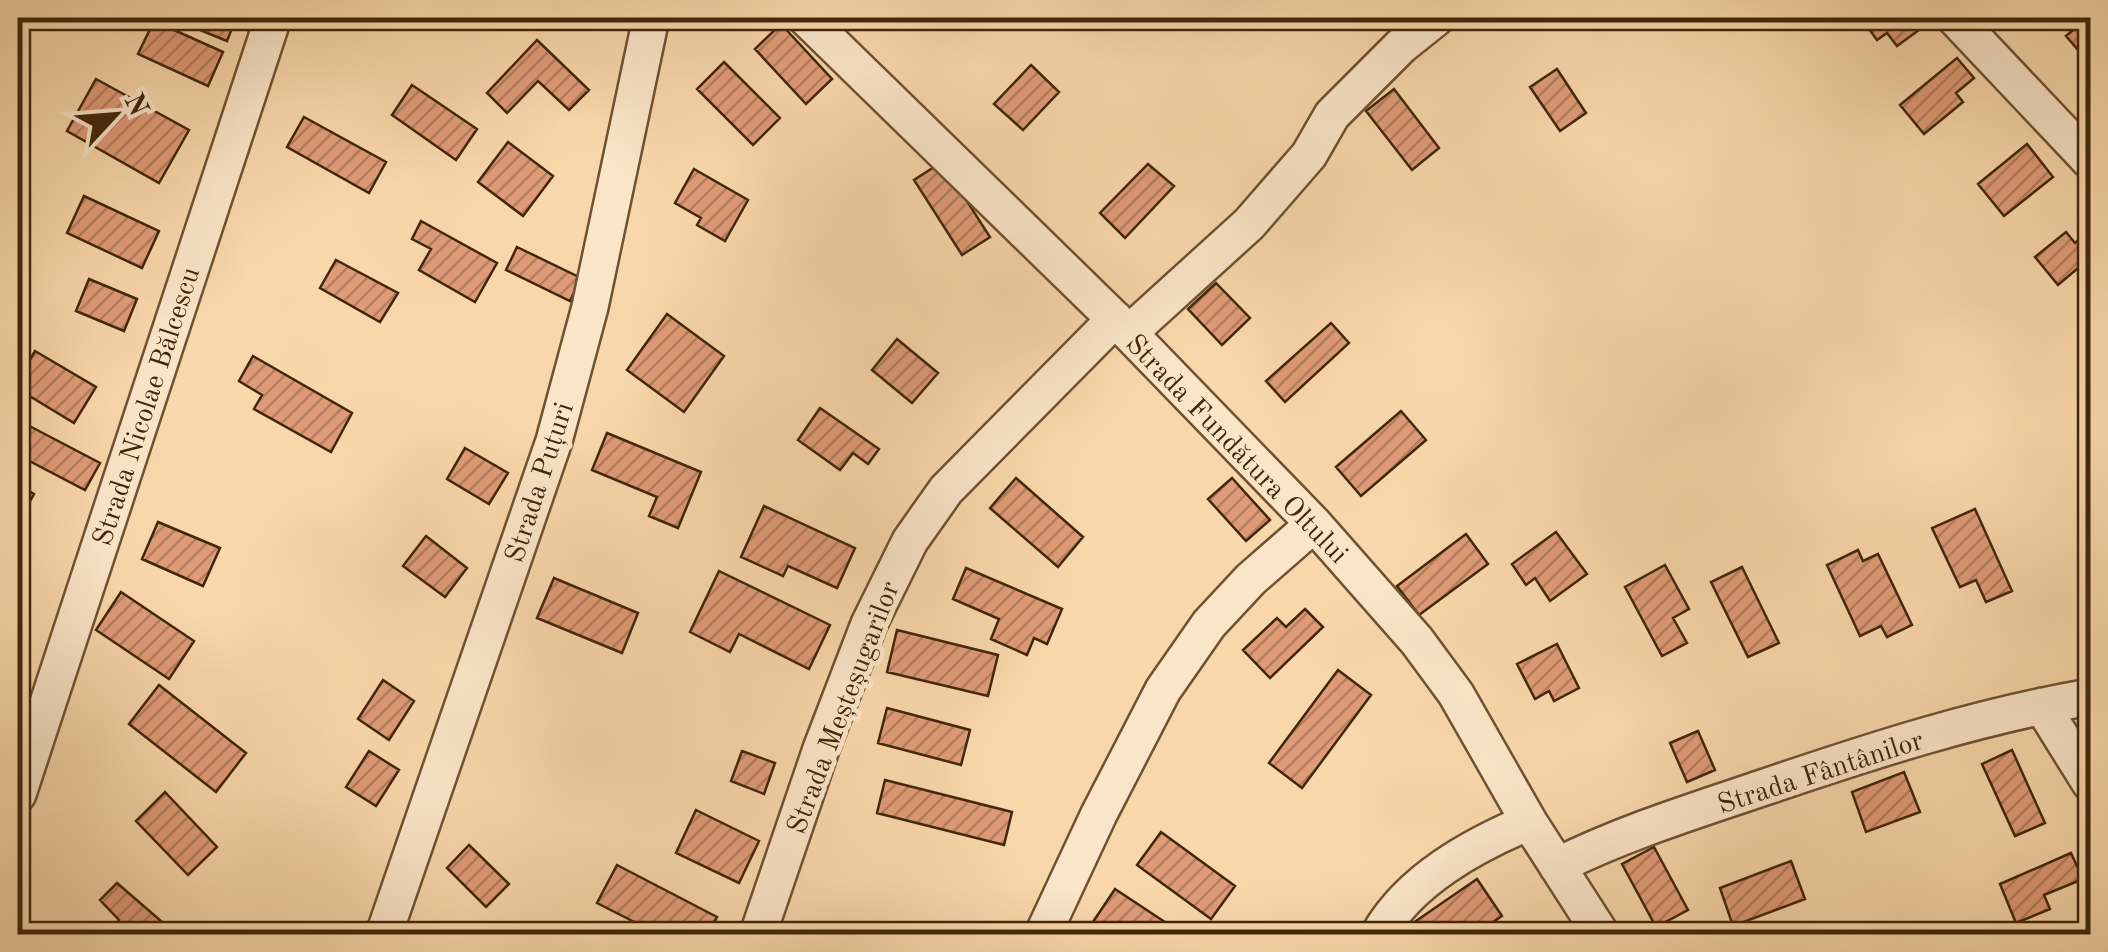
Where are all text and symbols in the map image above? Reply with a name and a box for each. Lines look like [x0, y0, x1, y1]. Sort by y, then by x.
north arrow [65, 65, 165, 165]
text: N [117, 90, 152, 122]
street label: Strada Nicolae Bălcescu [90, 264, 206, 550]
street label: Strada Fundătura Oltului [1119, 330, 1352, 570]
street label: Strada Puțuri [502, 399, 580, 566]
street label: Strada Meșteșugarilor [784, 578, 906, 838]
street label: Strada Fântânilor [1715, 727, 1927, 820]

